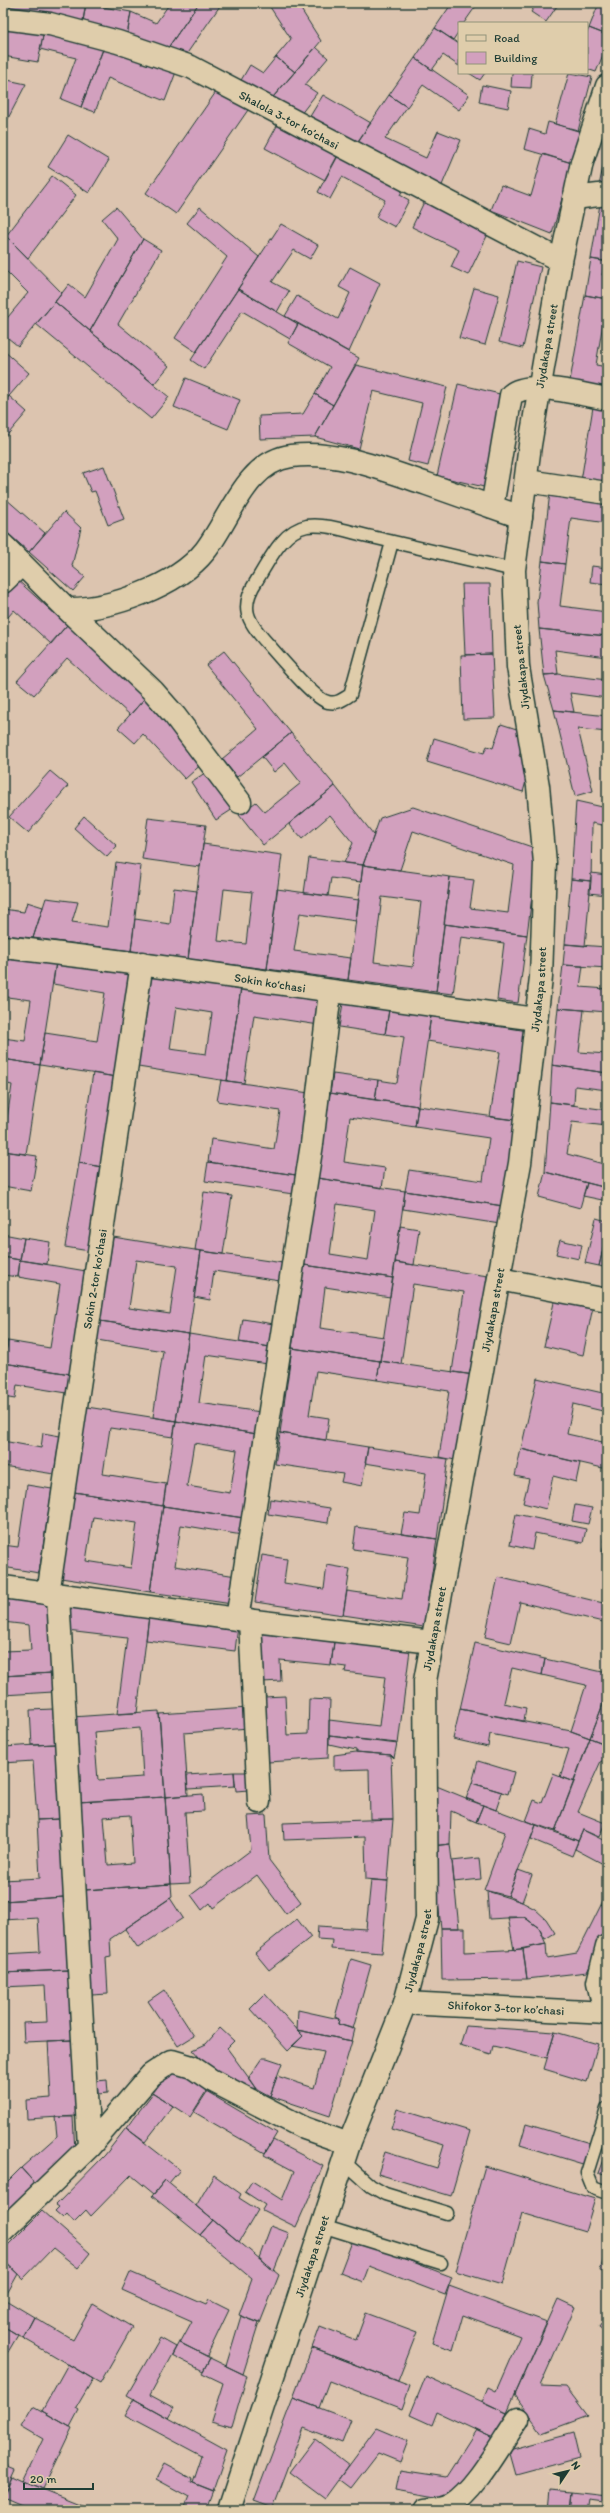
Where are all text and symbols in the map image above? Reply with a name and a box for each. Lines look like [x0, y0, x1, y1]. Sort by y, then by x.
legend [458, 22, 588, 74]
text: Road [494, 31, 520, 45]
text: Building [494, 51, 538, 65]
street label: Shalola 3-tor koʼchasi [237, 88, 341, 152]
street label: Jiydakapa street [533, 302, 561, 389]
street label: Jiydakapa street [510, 623, 532, 710]
street label: Jiydakapa street [528, 946, 549, 1033]
street label: Sokin koʻchasi [233, 970, 307, 996]
street label: Sokin 2-tor koʼchasi [80, 1228, 110, 1330]
street label: Jiydakapa street [478, 1266, 508, 1353]
street label: Jiydakapa street [420, 1585, 449, 1672]
street label: Jiydakapa street [401, 1908, 434, 1994]
street label: Shifokor 3-tor koʼchasi [447, 1998, 565, 2018]
street label: Jiydakapa street [292, 2213, 332, 2299]
north arrow [548, 2451, 588, 2491]
text: N [568, 2459, 583, 2472]
scale bar [24, 2465, 93, 2491]
text: 20 m [30, 2472, 57, 2486]

